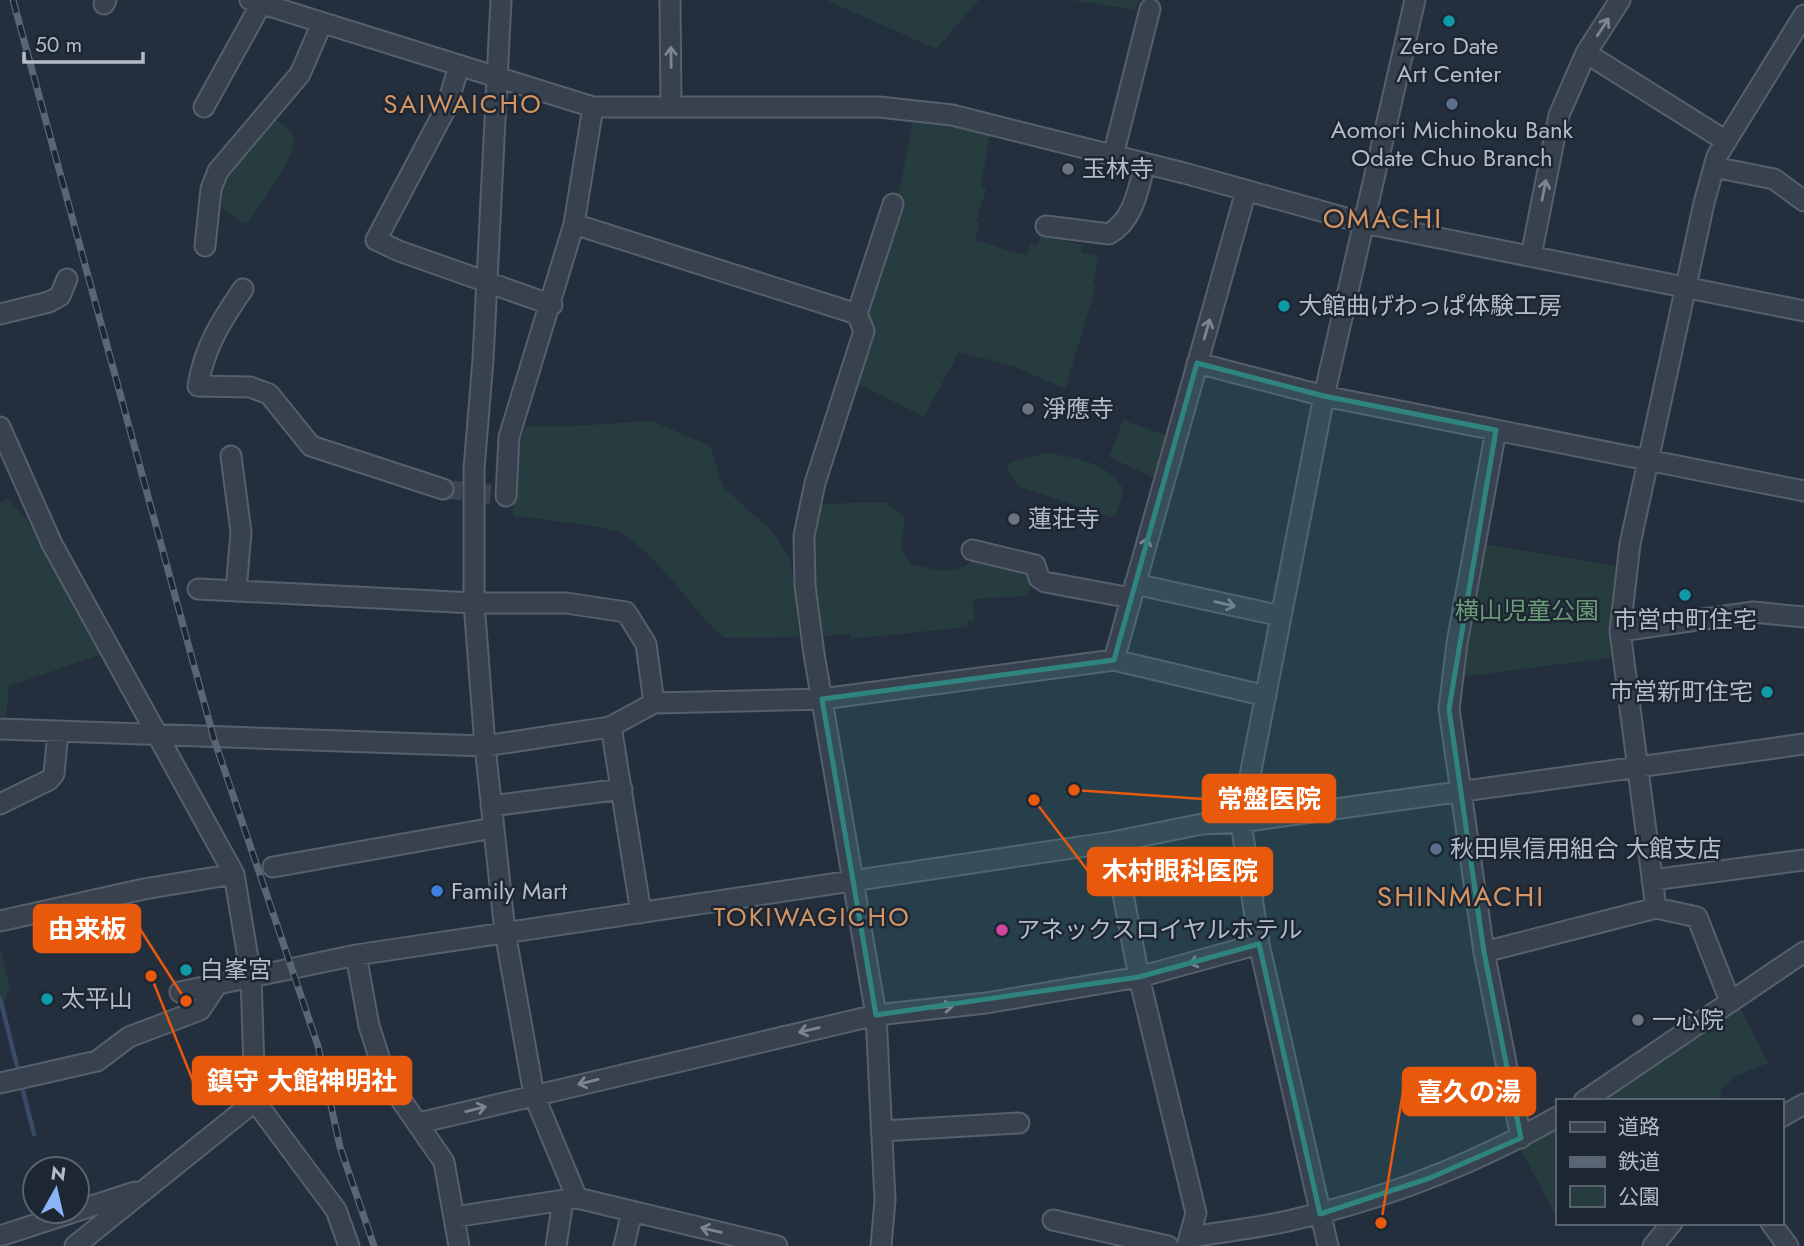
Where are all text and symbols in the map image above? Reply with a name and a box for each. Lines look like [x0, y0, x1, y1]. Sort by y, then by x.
marker: Zero Date Art Center [1441, 13, 1457, 29]
one-way arrow [1596, 17, 1610, 37]
scale bar [24, 21, 144, 65]
place label: Zero Date Art Center [1397, 28, 1502, 91]
text: 50 m [35, 30, 82, 60]
one-way arrow [664, 46, 678, 69]
district label: SAIWAICHO [383, 85, 543, 123]
marker: Aomori Michinoku Bank Odate Chuo Branch [1444, 96, 1460, 112]
place label: Aomori Michinoku Bank Odate Chuo Branch [1331, 112, 1574, 175]
place label: 玉林寺 [1082, 151, 1154, 186]
marker: 玉林寺 [1060, 161, 1076, 177]
one-way arrow [1538, 179, 1552, 202]
district label: OMACHI [1323, 198, 1443, 239]
place label: 大館曲げわっぱ体験工房 [1298, 288, 1562, 323]
marker: 大館曲げわっぱ体験工房 [1276, 298, 1292, 314]
one-way arrow [1201, 318, 1214, 340]
place label: 淨應寺 [1042, 391, 1114, 426]
marker: 淨應寺 [1020, 401, 1036, 417]
place label: 蓮荘寺 [1028, 501, 1100, 536]
marker: 蓮荘寺 [1006, 511, 1022, 527]
one-way arrow [1140, 537, 1153, 559]
marker: 市営中町住宅 [1677, 587, 1693, 603]
park label: 横山児童公園 [1455, 593, 1599, 628]
one-way arrow [1214, 598, 1236, 611]
place label: 市営中町住宅 [1613, 602, 1757, 637]
place label: 市営新町住宅 [1609, 674, 1753, 709]
marker: 市営新町住宅 [1759, 684, 1775, 700]
callout: 常盤医院 [1203, 775, 1335, 822]
text: 常盤医院 [1217, 780, 1321, 818]
place label: 秋田県信用組合 大館支店 [1450, 831, 1721, 866]
marker: 秋田県信用組合 大館支店 [1428, 841, 1444, 857]
callout: 木村眼科医院 [1088, 848, 1272, 895]
text: 木村眼科医院 [1102, 852, 1258, 890]
place label: Family Mart [451, 873, 567, 908]
district label: SHINMACHI [1377, 876, 1545, 917]
marker: Family Mart [429, 883, 445, 899]
district label: TOKIWAGICHO [713, 898, 911, 936]
callout: 由来板 [34, 905, 140, 952]
text: 由来板 [48, 910, 126, 948]
place label: アネックスロイヤルホテル [1016, 912, 1303, 947]
marker: アネックスロイヤルホテル [994, 922, 1010, 938]
place label: 白峯宮 [200, 952, 272, 987]
one-way arrow [1188, 955, 1210, 968]
marker: 白峯宮 [178, 962, 194, 978]
place label: 太平山 [61, 981, 133, 1016]
marker: 太平山 [39, 991, 55, 1007]
one-way arrow [932, 1001, 954, 1014]
place label: 一心院 [1652, 1002, 1724, 1037]
marker: 一心院 [1630, 1012, 1646, 1028]
one-way arrow [798, 1024, 821, 1038]
callout: 鎮守 大館神明社 [193, 1057, 411, 1104]
text: 鎮守 大館神明社 [207, 1062, 397, 1100]
callout: 喜久の湯 [1403, 1068, 1535, 1115]
text: 喜久の湯 [1417, 1073, 1521, 1111]
one-way arrow [577, 1076, 599, 1089]
legend [1556, 1099, 1783, 1225]
one-way arrow [465, 1102, 487, 1115]
text: 道路 [1618, 1112, 1660, 1142]
text: 鉄道 [1618, 1147, 1660, 1177]
north arrow [21, 1155, 91, 1225]
text: N [49, 1159, 68, 1188]
text: 公園 [1618, 1182, 1660, 1212]
one-way arrow [700, 1223, 723, 1236]

